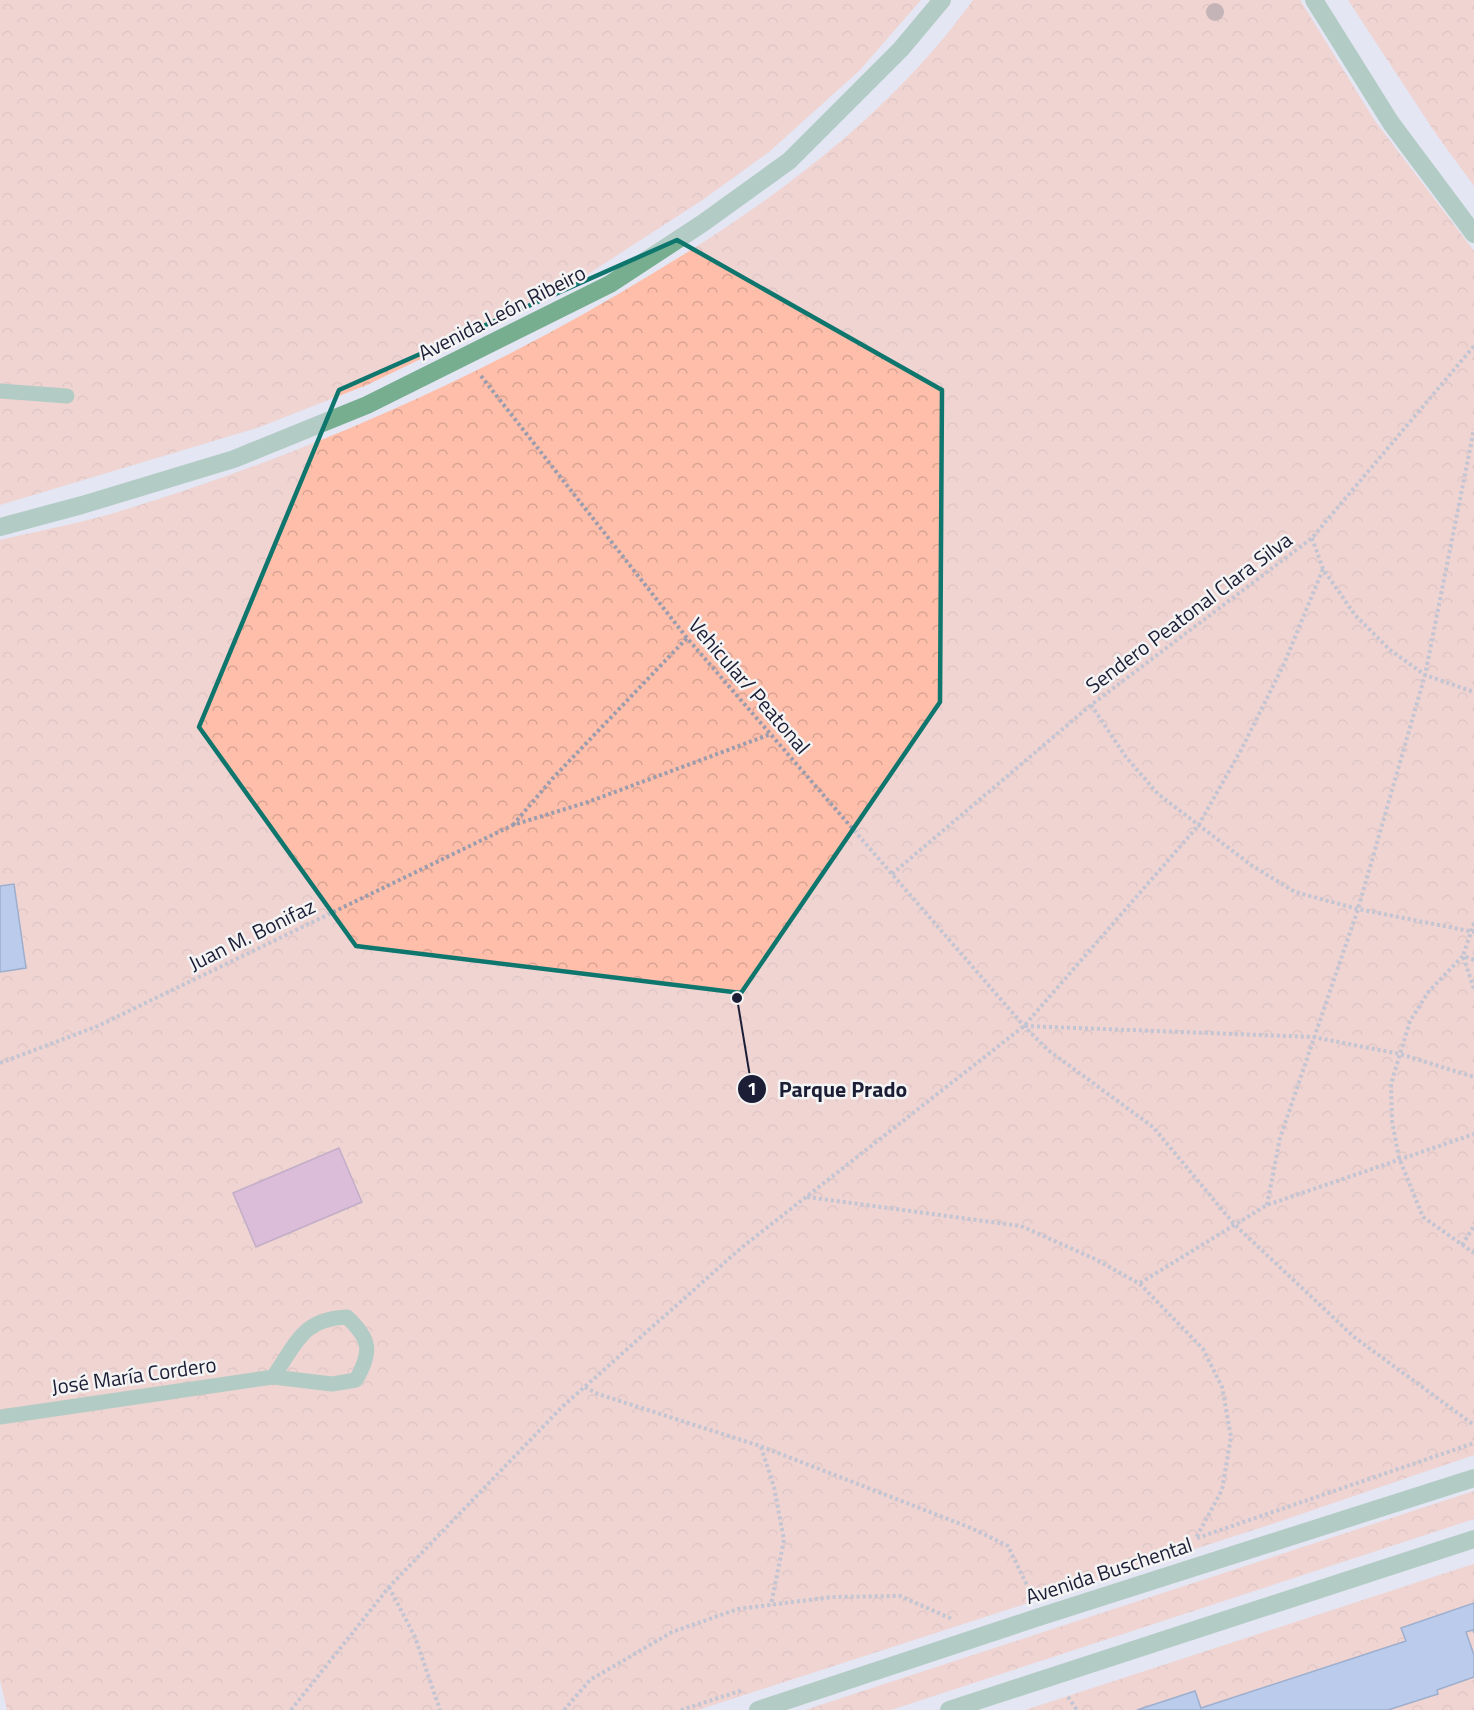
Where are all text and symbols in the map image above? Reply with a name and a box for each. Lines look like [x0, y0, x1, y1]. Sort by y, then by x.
street label: Avenida León Ribeiro [412, 256, 591, 368]
street label: Sendero Peatonal Clara Silva [1078, 523, 1299, 701]
street label: Vehicular/ Peatonal [681, 610, 818, 761]
street label: Juan M. Bonifaz [183, 890, 320, 979]
callout: Parque Prado [737, 1069, 920, 1109]
text: Parque Prado [779, 1072, 907, 1106]
text: 1 [747, 1075, 757, 1102]
street label: José María Cordero [49, 1348, 218, 1402]
street label: Avenida Buschental [1021, 1528, 1196, 1612]

